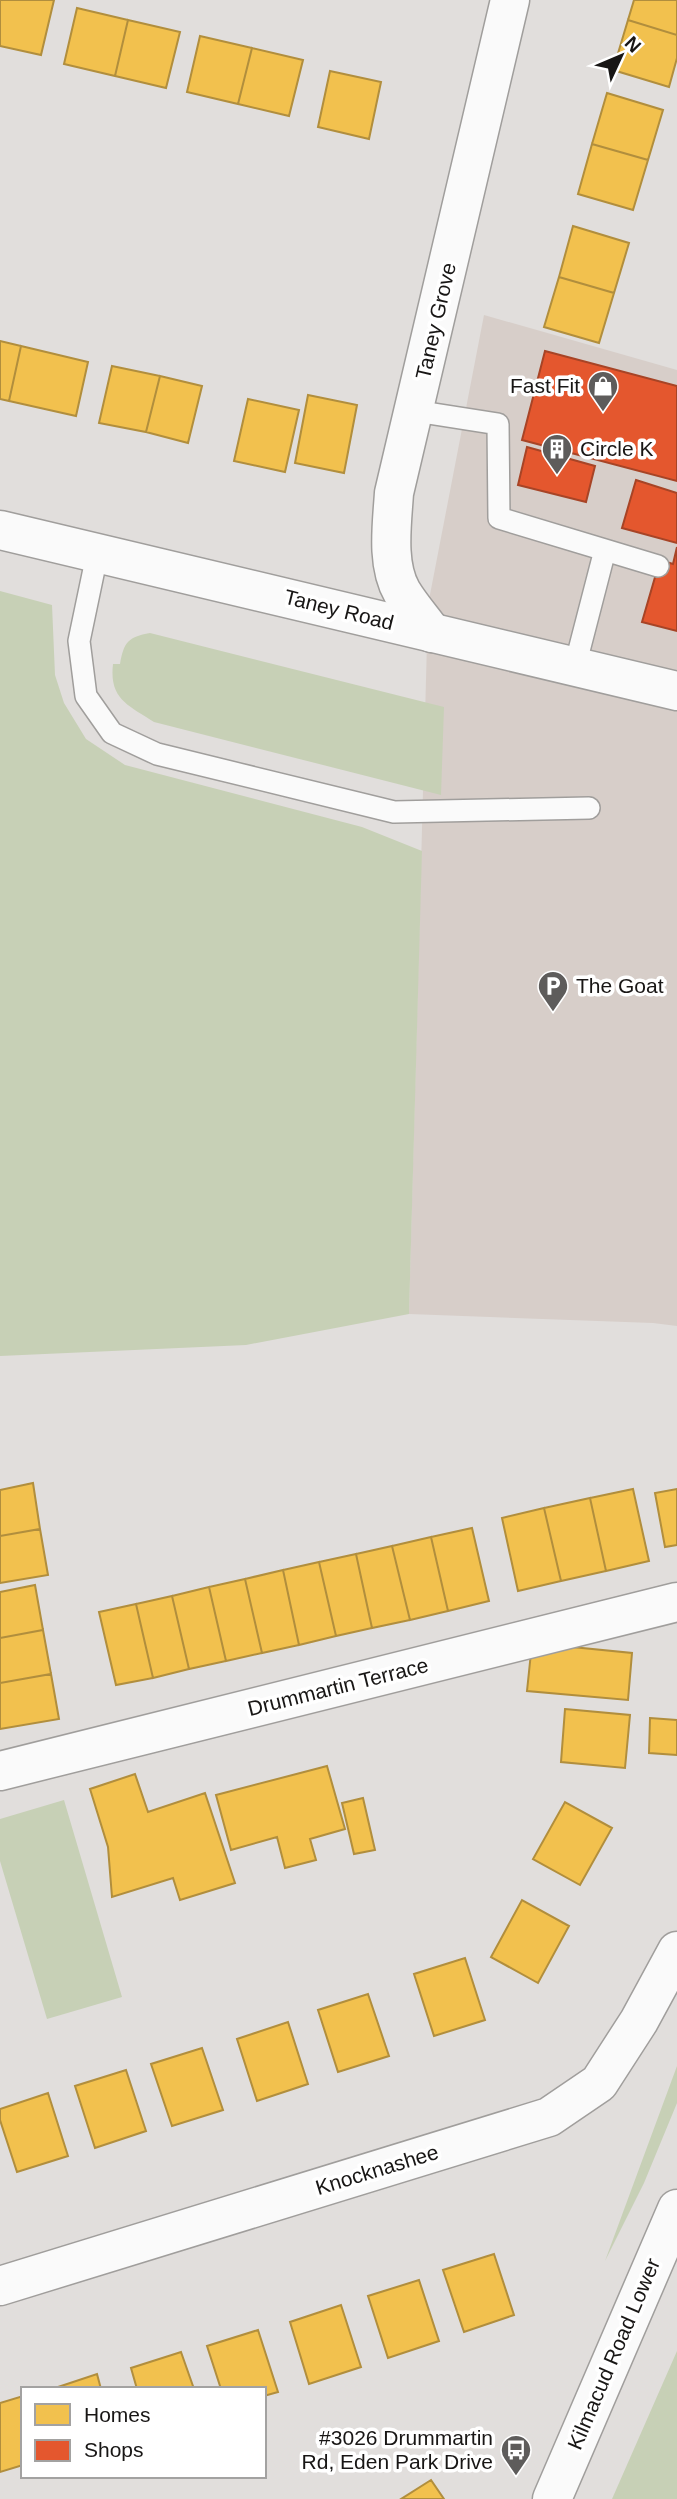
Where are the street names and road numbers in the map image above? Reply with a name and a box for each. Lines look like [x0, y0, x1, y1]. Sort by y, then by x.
street label: Taney Grove [411, 260, 460, 381]
street label: Taney Road [282, 585, 396, 634]
street label: Drummartin Terrace [245, 1653, 430, 1720]
street label: Knocknashee [313, 2140, 441, 2199]
street label: Kilmacud Road Lower [563, 2255, 664, 2453]

